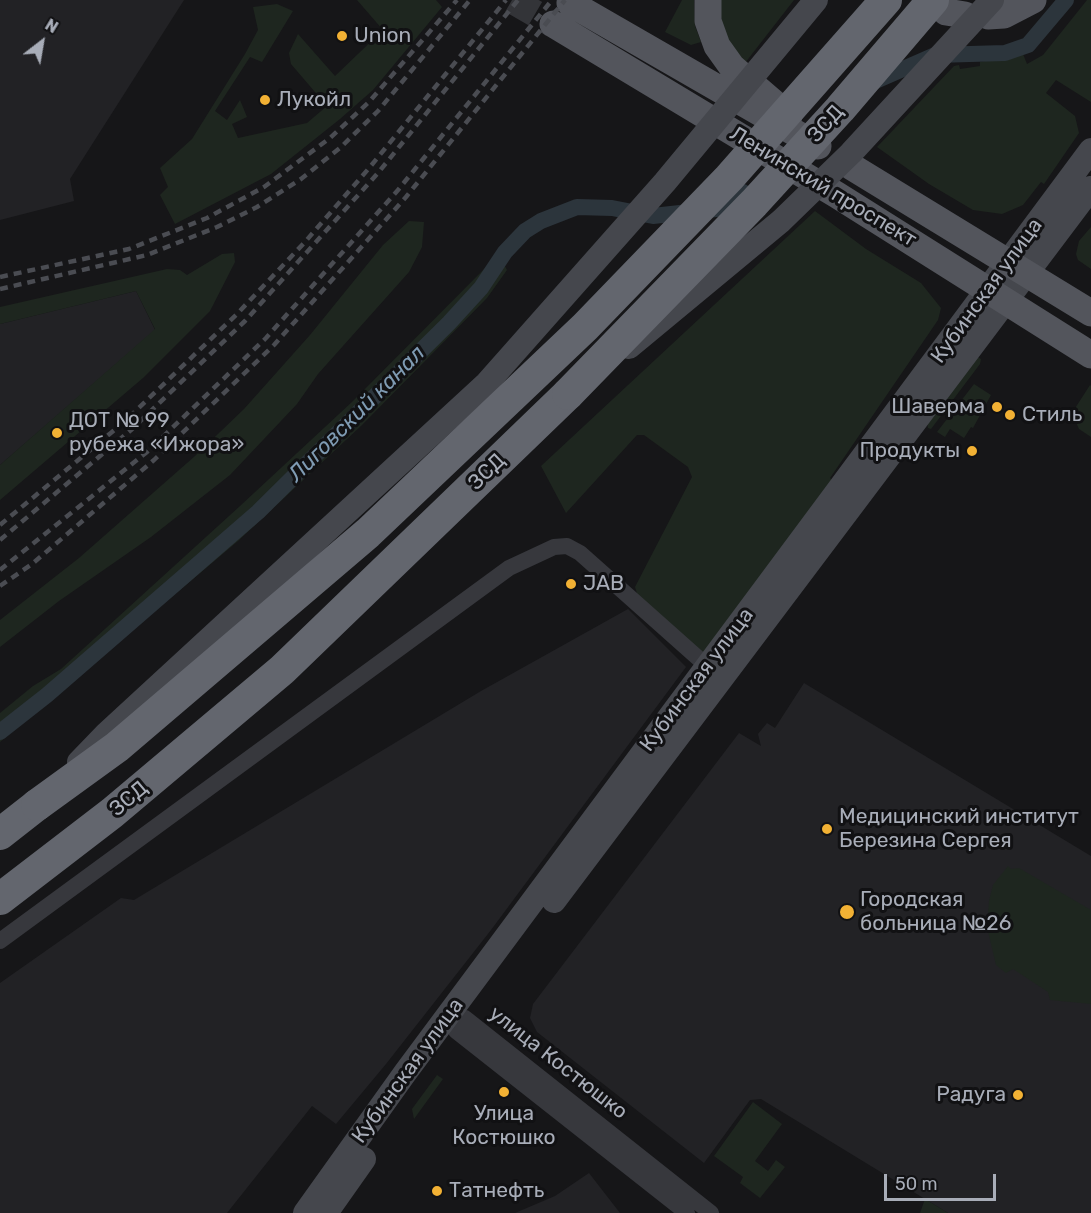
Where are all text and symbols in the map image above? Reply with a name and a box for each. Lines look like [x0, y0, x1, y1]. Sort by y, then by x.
north arrow [12, 12, 72, 72]
text: N [42, 15, 61, 37]
place label: Union [354, 23, 411, 49]
marker: Union [335, 29, 349, 43]
place label: Лукойл [277, 87, 351, 113]
marker: Лукойл [258, 93, 272, 107]
street label: ЗСД [803, 100, 849, 148]
street label: Ленинский проспект [725, 121, 921, 253]
street label: Кубинская улица [926, 214, 1048, 368]
water label: Лиговский канал [283, 340, 431, 488]
place label: Шаверма [891, 394, 985, 420]
marker: Шаверма [990, 400, 1004, 414]
place label: Стиль [1022, 402, 1082, 428]
place label: ДОТ № 99 рубежа «Ижора» [69, 408, 244, 458]
marker: Стиль [1003, 408, 1017, 422]
marker: ДОТ № 99 рубежа «Ижора» [50, 426, 64, 440]
place label: Продукты [859, 438, 960, 464]
marker: Продукты [965, 444, 979, 458]
street label: ЗСД [463, 448, 511, 496]
place label: JAB [583, 571, 624, 597]
marker: JAB [564, 577, 578, 591]
street label: Кубинская улица [635, 603, 759, 757]
street label: ЗСД [105, 776, 153, 822]
place label: Медицинский институт Березина Сергея [839, 804, 1079, 854]
marker: Медицинский институт Березина Сергея [820, 822, 834, 836]
place label: Городская больница №26 [860, 887, 1011, 937]
marker: Городская больница №26 [838, 903, 856, 921]
street label: Кубинская улица [347, 994, 469, 1148]
street label: улица Костюшко [484, 1001, 632, 1125]
place label: Радуга [936, 1082, 1006, 1108]
marker: Улица Костюшко [497, 1085, 511, 1099]
marker: Радуга [1011, 1088, 1025, 1102]
place label: Улица Костюшко [452, 1101, 556, 1151]
scale bar [887, 1162, 1000, 1200]
text: 50 m [895, 1173, 938, 1195]
place label: Татнефть [449, 1178, 544, 1204]
marker: Татнефть [430, 1184, 444, 1198]

